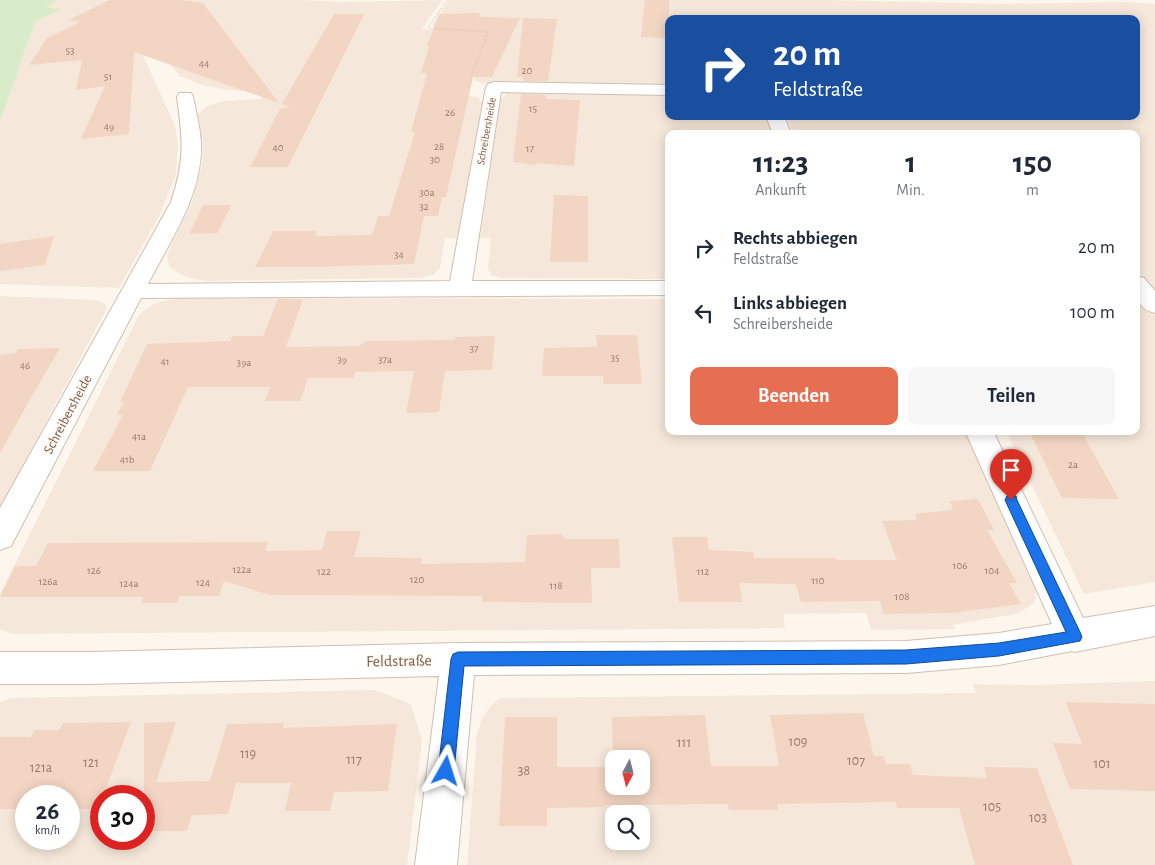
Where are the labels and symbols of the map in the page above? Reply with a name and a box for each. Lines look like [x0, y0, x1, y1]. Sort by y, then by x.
house number: 53 [65, 45, 75, 56]
house number: 44 [199, 58, 209, 69]
house number: 20 [522, 65, 533, 76]
house number: 51 [104, 71, 112, 82]
street label: Schreibersheide [475, 96, 498, 166]
house number: 15 [529, 103, 538, 114]
house number: 26 [445, 107, 455, 118]
house number: 49 [104, 121, 114, 132]
house number: 28 [434, 141, 444, 152]
house number: 40 [272, 142, 284, 153]
house number: 17 [526, 143, 535, 154]
house number: 30 [430, 154, 440, 165]
house number: 30a [419, 187, 435, 198]
house number: 32 [419, 201, 429, 212]
house number: 34 [394, 249, 404, 260]
house number: 37 [469, 343, 479, 354]
house number: 35 [610, 352, 620, 363]
house number: 39 [337, 354, 347, 365]
house number: 37a [378, 354, 392, 365]
house number: 41 [160, 356, 170, 367]
house number: 39a [237, 357, 251, 368]
house number: 46 [20, 360, 30, 371]
street label: Schreibersheide [41, 373, 95, 456]
house number: 41a [132, 431, 146, 442]
pin [990, 449, 1032, 500]
house number: 41b [120, 454, 135, 465]
house number: 2a [1068, 459, 1078, 470]
house number: 106 [953, 560, 967, 571]
house number: 122a [233, 564, 251, 575]
house number: 126 [87, 565, 101, 576]
house number: 104 [985, 565, 999, 576]
house number: 122 [317, 566, 331, 577]
house number: 112 [697, 566, 709, 577]
house number: 120 [410, 574, 424, 585]
house number: 110 [811, 575, 825, 586]
house number: 126a [38, 576, 58, 587]
house number: 124 [196, 577, 210, 588]
house number: 124a [119, 578, 139, 589]
house number: 118 [550, 580, 562, 591]
house number: 108 [895, 591, 909, 602]
street label: Feldstraße [366, 652, 432, 670]
house number: 109 [789, 735, 807, 749]
house number: 111 [677, 736, 691, 750]
position arrow [419, 744, 471, 796]
house number: 119 [240, 747, 256, 761]
north arrow [605, 750, 650, 795]
house number: 117 [346, 753, 362, 767]
house number: 107 [847, 754, 865, 768]
house number: 121 [83, 756, 99, 770]
house number: 101 [1093, 757, 1111, 771]
house number: 121a [30, 761, 53, 775]
house number: 38 [518, 764, 530, 778]
speed limit sign: 30 [90, 785, 155, 850]
house number: 105 [983, 800, 1001, 814]
house number: 103 [1029, 811, 1047, 825]

